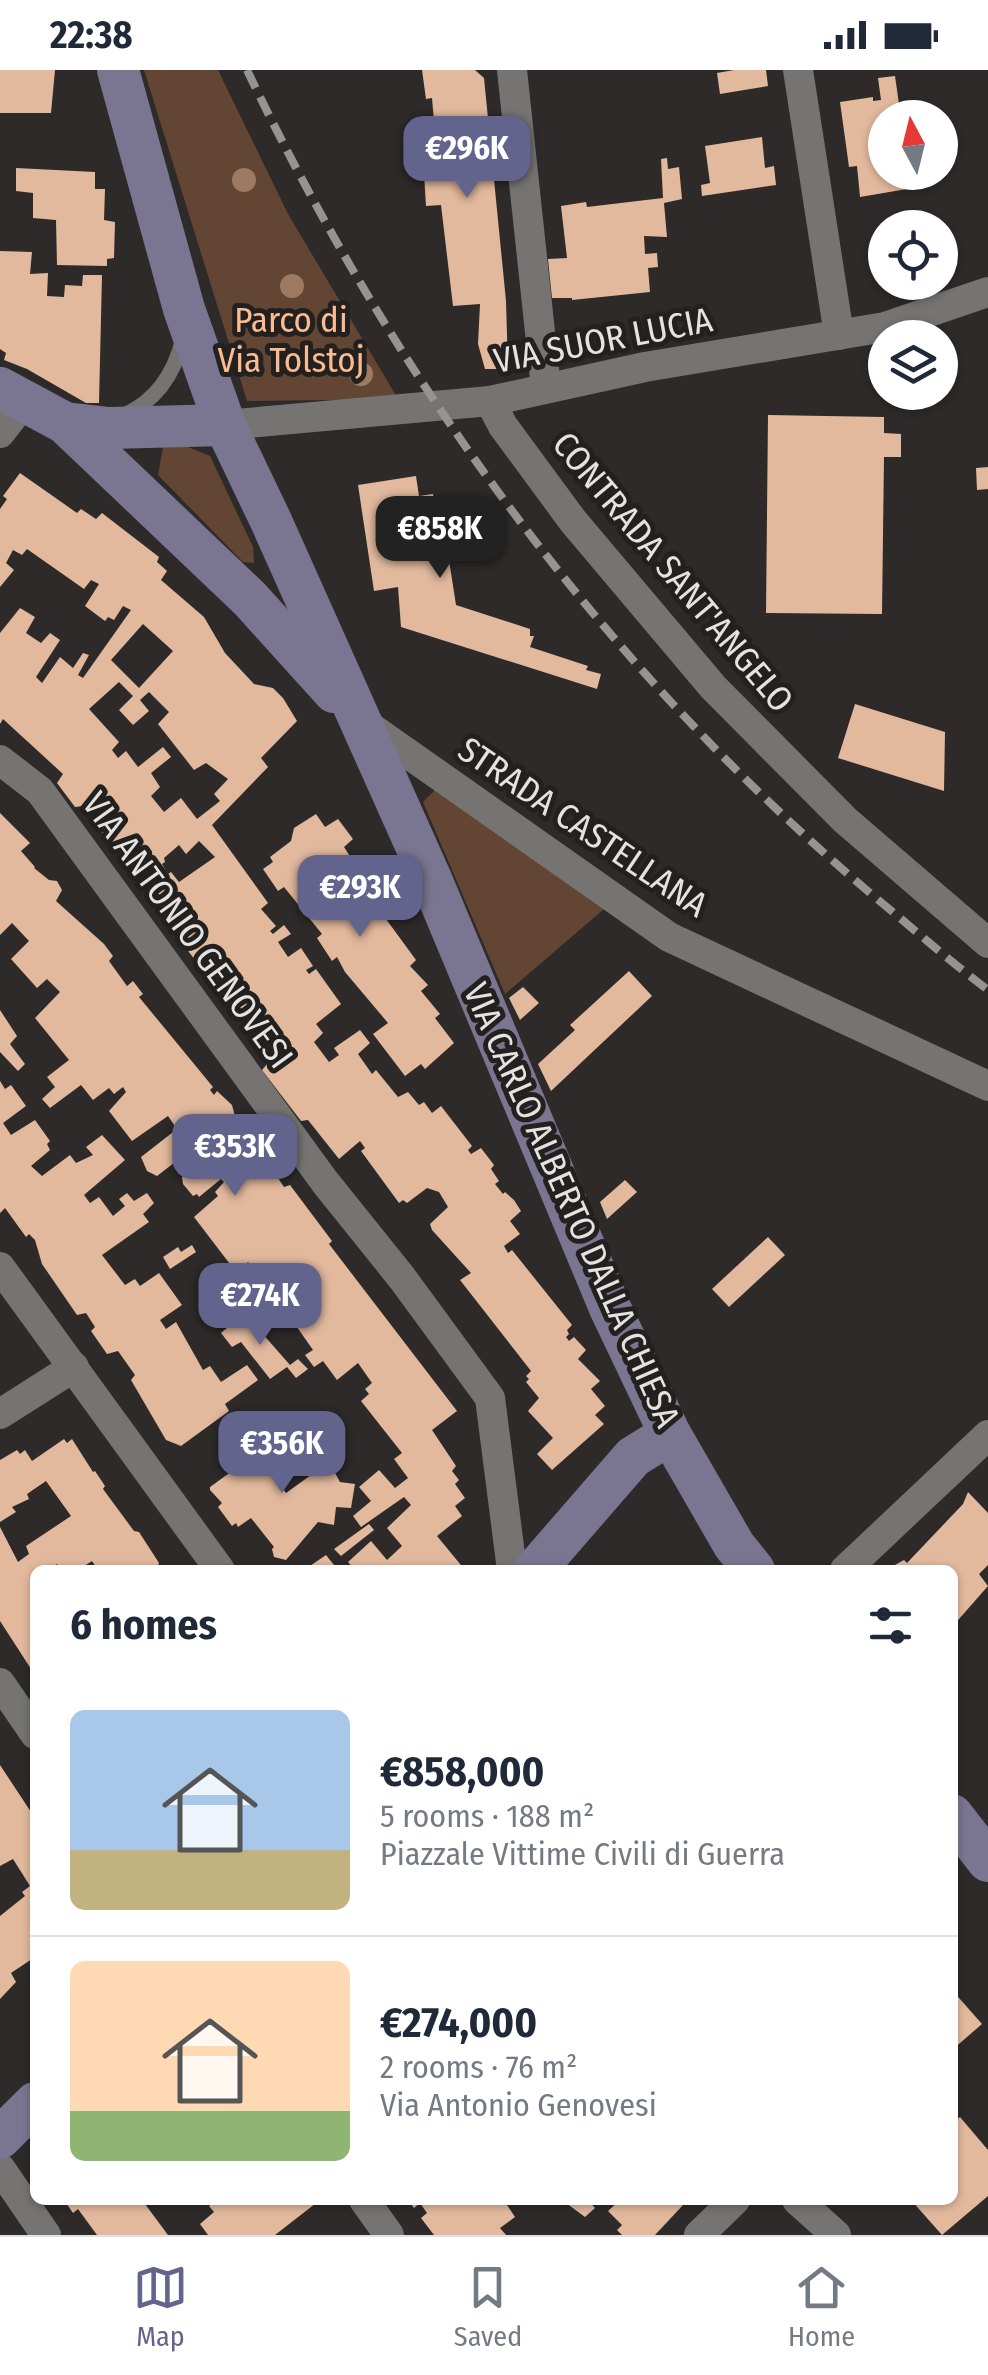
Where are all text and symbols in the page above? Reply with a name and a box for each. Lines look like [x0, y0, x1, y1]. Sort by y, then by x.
text: 22:38 [50, 12, 133, 58]
north arrow [868, 100, 958, 190]
map controls [868, 100, 958, 410]
pin: €296K [397, 116, 537, 201]
text: €296K [425, 129, 509, 167]
button: locate [868, 210, 958, 300]
street label: VIA SUOR LUCIA [490, 298, 716, 382]
park label: Parco di Via Tolstoj [217, 299, 365, 381]
button: layers [868, 320, 958, 410]
street label: CONTRADA SANT'ANGELO [544, 424, 802, 720]
pin: €858K [370, 496, 510, 581]
text: €858K [398, 509, 482, 547]
street label: STRADA CASTELLANA [450, 728, 716, 926]
street label: VIA ANTONIO GENOVESI [74, 784, 302, 1076]
pin: €293K [290, 855, 430, 940]
text: €293K [319, 868, 401, 906]
street label: VIA CARLO ALBERTO DALLA CHIESA [455, 976, 689, 1434]
pin: €353K [165, 1114, 305, 1199]
text: €353K [194, 1127, 276, 1165]
pin: €274K [190, 1263, 330, 1348]
text: €274K [220, 1276, 300, 1314]
pin: €356K [212, 1411, 352, 1496]
text: €356K [240, 1424, 324, 1462]
icon: filters [863, 1598, 918, 1653]
text: 6 homes [70, 1600, 217, 1650]
text: €858,000 [380, 1747, 545, 1797]
icon: home [150, 1750, 270, 1870]
text: 5 rooms · 188 m² [380, 1797, 594, 1835]
text: Piazzale Vittime Civili di Guerra [380, 1835, 785, 1873]
text: €274,000 [380, 1998, 537, 2048]
icon: home [150, 2001, 270, 2121]
text: 2 rooms · 76 m² [380, 2048, 577, 2086]
text: Via Antonio Genovesi [380, 2086, 657, 2124]
tab: Map [133, 2260, 188, 2353]
tab: Saved [454, 2260, 522, 2353]
tab: Home [788, 2260, 855, 2353]

